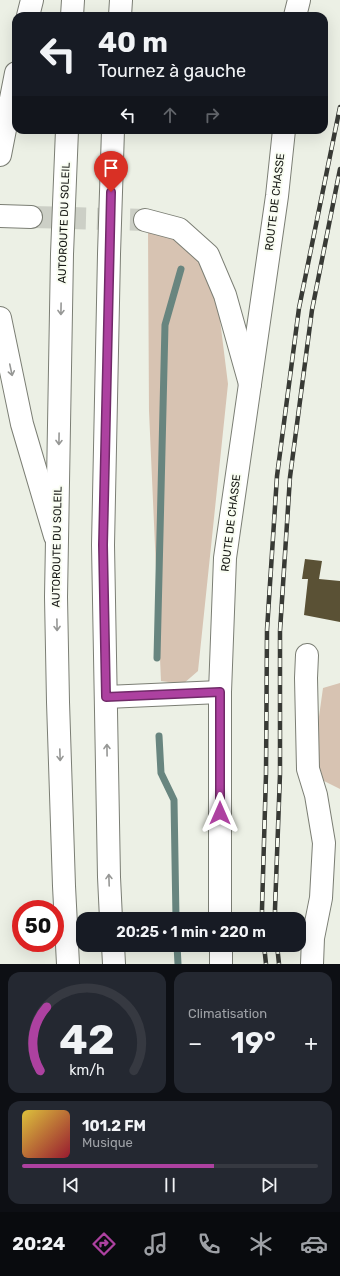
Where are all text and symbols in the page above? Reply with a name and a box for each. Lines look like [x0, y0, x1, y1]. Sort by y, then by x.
text: 40 m [98, 26, 168, 59]
icon: left [32, 28, 84, 80]
text: Tournez à gauche [98, 60, 246, 82]
icon: left [117, 104, 139, 126]
icon: ahead [159, 104, 181, 126]
icon: right [201, 104, 223, 126]
pin [94, 151, 128, 192]
street label: ROUTE DE CHASSE [263, 152, 287, 251]
icon: arrive [100, 157, 122, 179]
street label: AUTOROUTE DU SOLEIL [55, 162, 73, 284]
one-way arrow [57, 302, 65, 315]
one-way arrow [7, 363, 15, 376]
one-way arrow [55, 432, 63, 445]
street label: ROUTE DE CHASSE [219, 473, 243, 572]
street label: AUTOROUTE DU SOLEIL [49, 486, 65, 608]
one-way arrow [53, 618, 61, 631]
one-way arrow [103, 744, 111, 757]
one-way arrow [56, 748, 63, 761]
position arrow [199, 792, 241, 834]
one-way arrow [106, 874, 113, 887]
speed limit sign: 50 [12, 900, 64, 952]
text: 20:25 · 1 min · 220 m [116, 923, 266, 941]
text: Climatisation [188, 1006, 267, 1021]
text: 42 [59, 1014, 115, 1063]
text: 19° [231, 1025, 276, 1061]
text: − [188, 1030, 202, 1057]
text: + [304, 1030, 318, 1057]
text: km/h [69, 1061, 105, 1078]
text: 101.2 FM [82, 1117, 146, 1135]
text: Musique [82, 1135, 133, 1150]
icon: previous [60, 1174, 82, 1196]
icon: pause [159, 1174, 181, 1196]
icon: next [258, 1174, 280, 1196]
icon: directions [90, 1230, 118, 1258]
icon: music [142, 1230, 170, 1258]
icon: phone [195, 1230, 223, 1258]
icon: climate [247, 1230, 275, 1258]
icon: car [300, 1230, 328, 1258]
text: 20:24 [12, 1233, 65, 1255]

